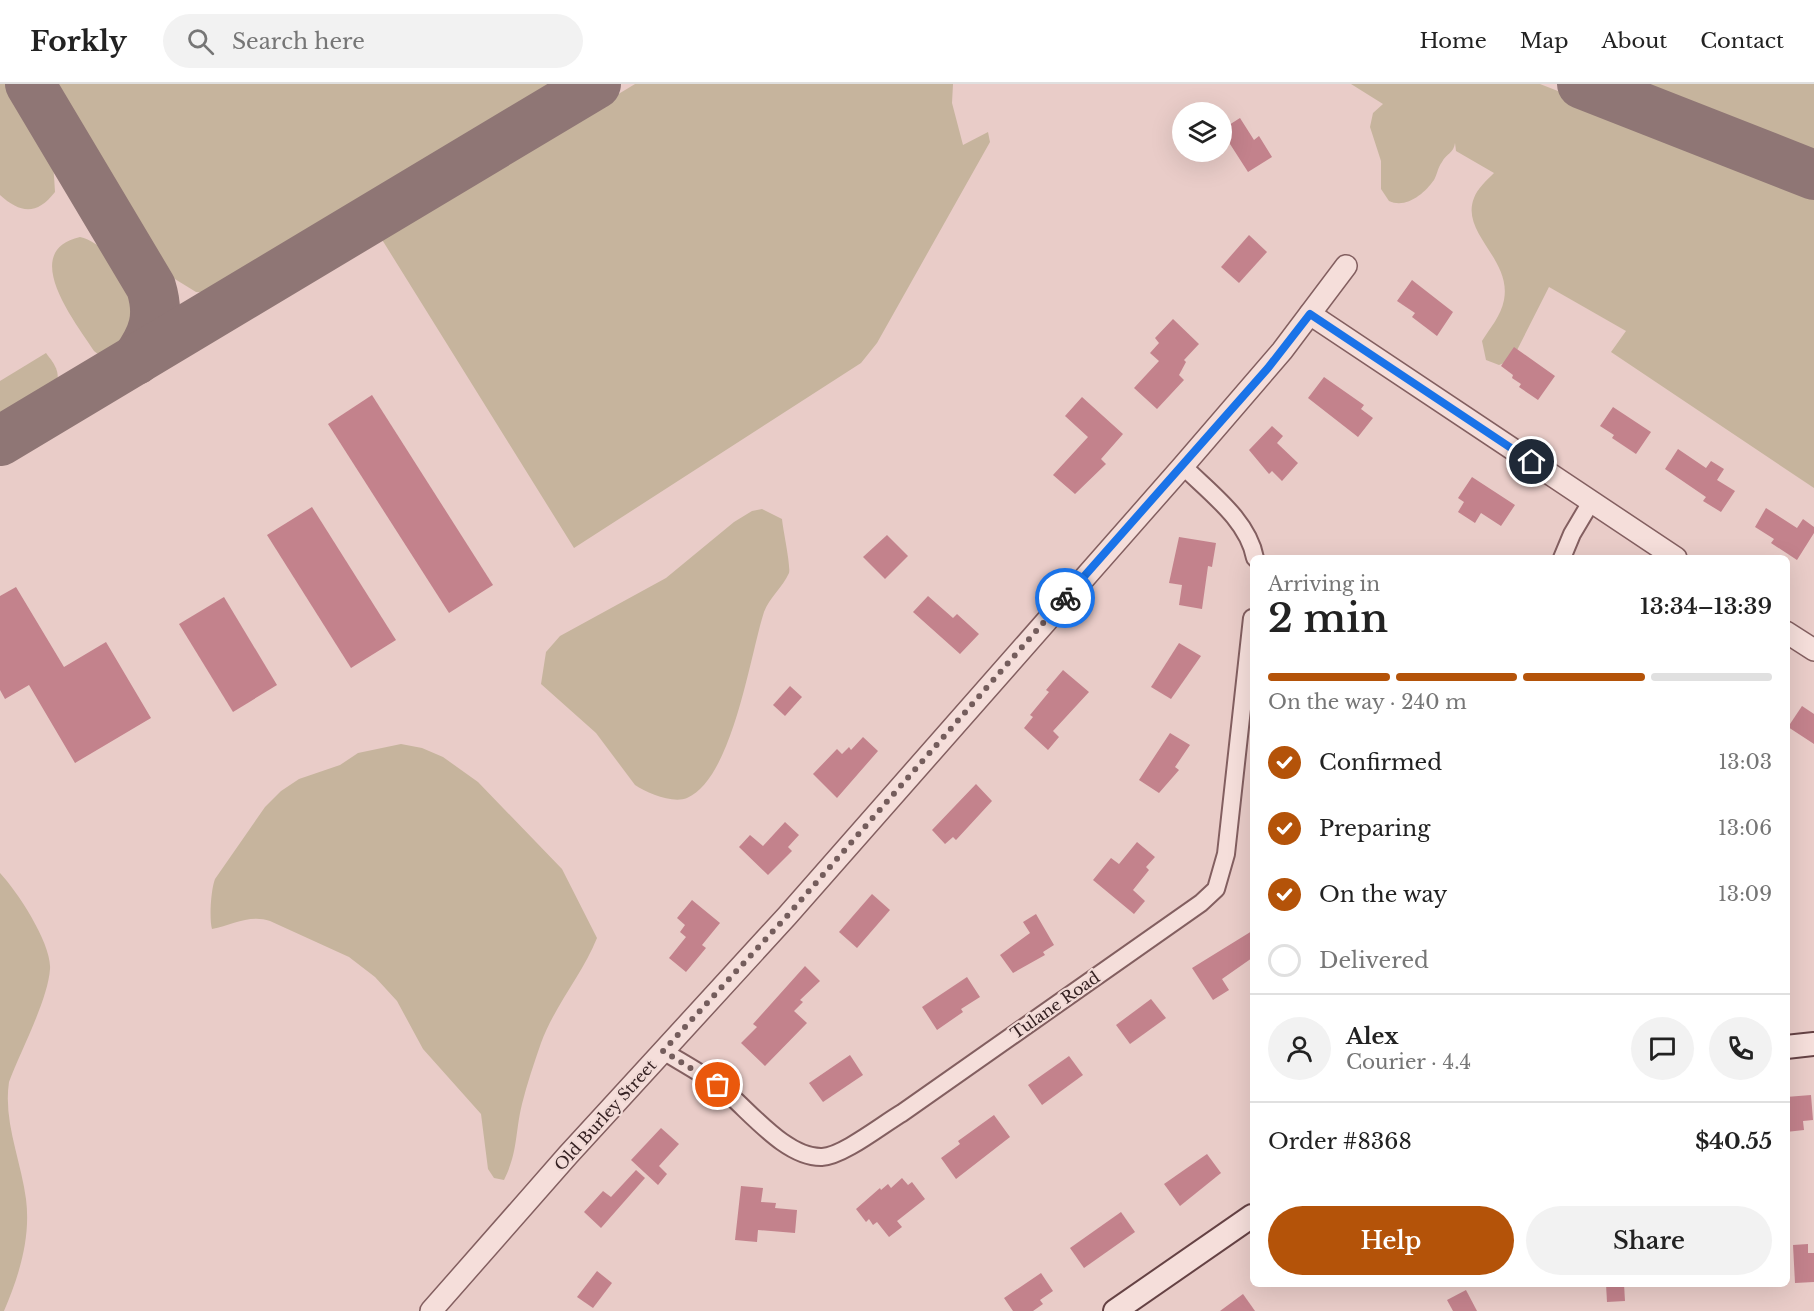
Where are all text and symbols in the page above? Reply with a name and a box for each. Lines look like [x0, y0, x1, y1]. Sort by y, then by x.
search box [163, 14, 583, 68]
text: Forkly [30, 24, 127, 59]
icon: search [184, 25, 217, 58]
text: Search here [232, 28, 365, 55]
text: Home [1420, 28, 1487, 54]
text: Map [1520, 28, 1568, 54]
text: About [1601, 28, 1667, 54]
text: Contact [1700, 28, 1784, 54]
map controls [1172, 102, 1232, 162]
button: layers [1172, 102, 1232, 162]
pin [1506, 436, 1557, 487]
icon: home [1515, 445, 1548, 478]
courier [1035, 568, 1095, 628]
text: Arriving in [1268, 572, 1380, 596]
icon: bike [1049, 582, 1082, 615]
text: 13:34–13:39 [1640, 593, 1772, 620]
text: 2 min [1268, 594, 1388, 643]
text: On the way · 240 m [1268, 690, 1467, 714]
icon: check [1268, 746, 1301, 779]
text: Confirmed [1319, 749, 1442, 776]
text: 13:03 [1718, 750, 1772, 774]
icon: check [1268, 812, 1301, 845]
text: Preparing [1319, 815, 1430, 842]
text: 13:06 [1718, 816, 1772, 840]
icon: check [1268, 878, 1301, 911]
text: On the way [1319, 881, 1447, 908]
text: 13:09 [1718, 882, 1772, 906]
text: Delivered [1319, 947, 1429, 974]
street label: Tulane Road [1007, 967, 1104, 1043]
button: person [1268, 1017, 1331, 1080]
button: chat [1631, 1017, 1694, 1080]
button: phone [1709, 1017, 1772, 1080]
text: Alex [1346, 1023, 1399, 1050]
text: Courier · 4.4 [1346, 1050, 1471, 1074]
street label: Old Burley Street [550, 1055, 660, 1175]
pin [692, 1059, 743, 1110]
icon: bag [701, 1068, 734, 1101]
text: Order #8368 [1268, 1128, 1412, 1155]
text: $40.55 [1695, 1128, 1772, 1155]
button: Help [1268, 1206, 1514, 1275]
button: Share [1526, 1206, 1772, 1275]

